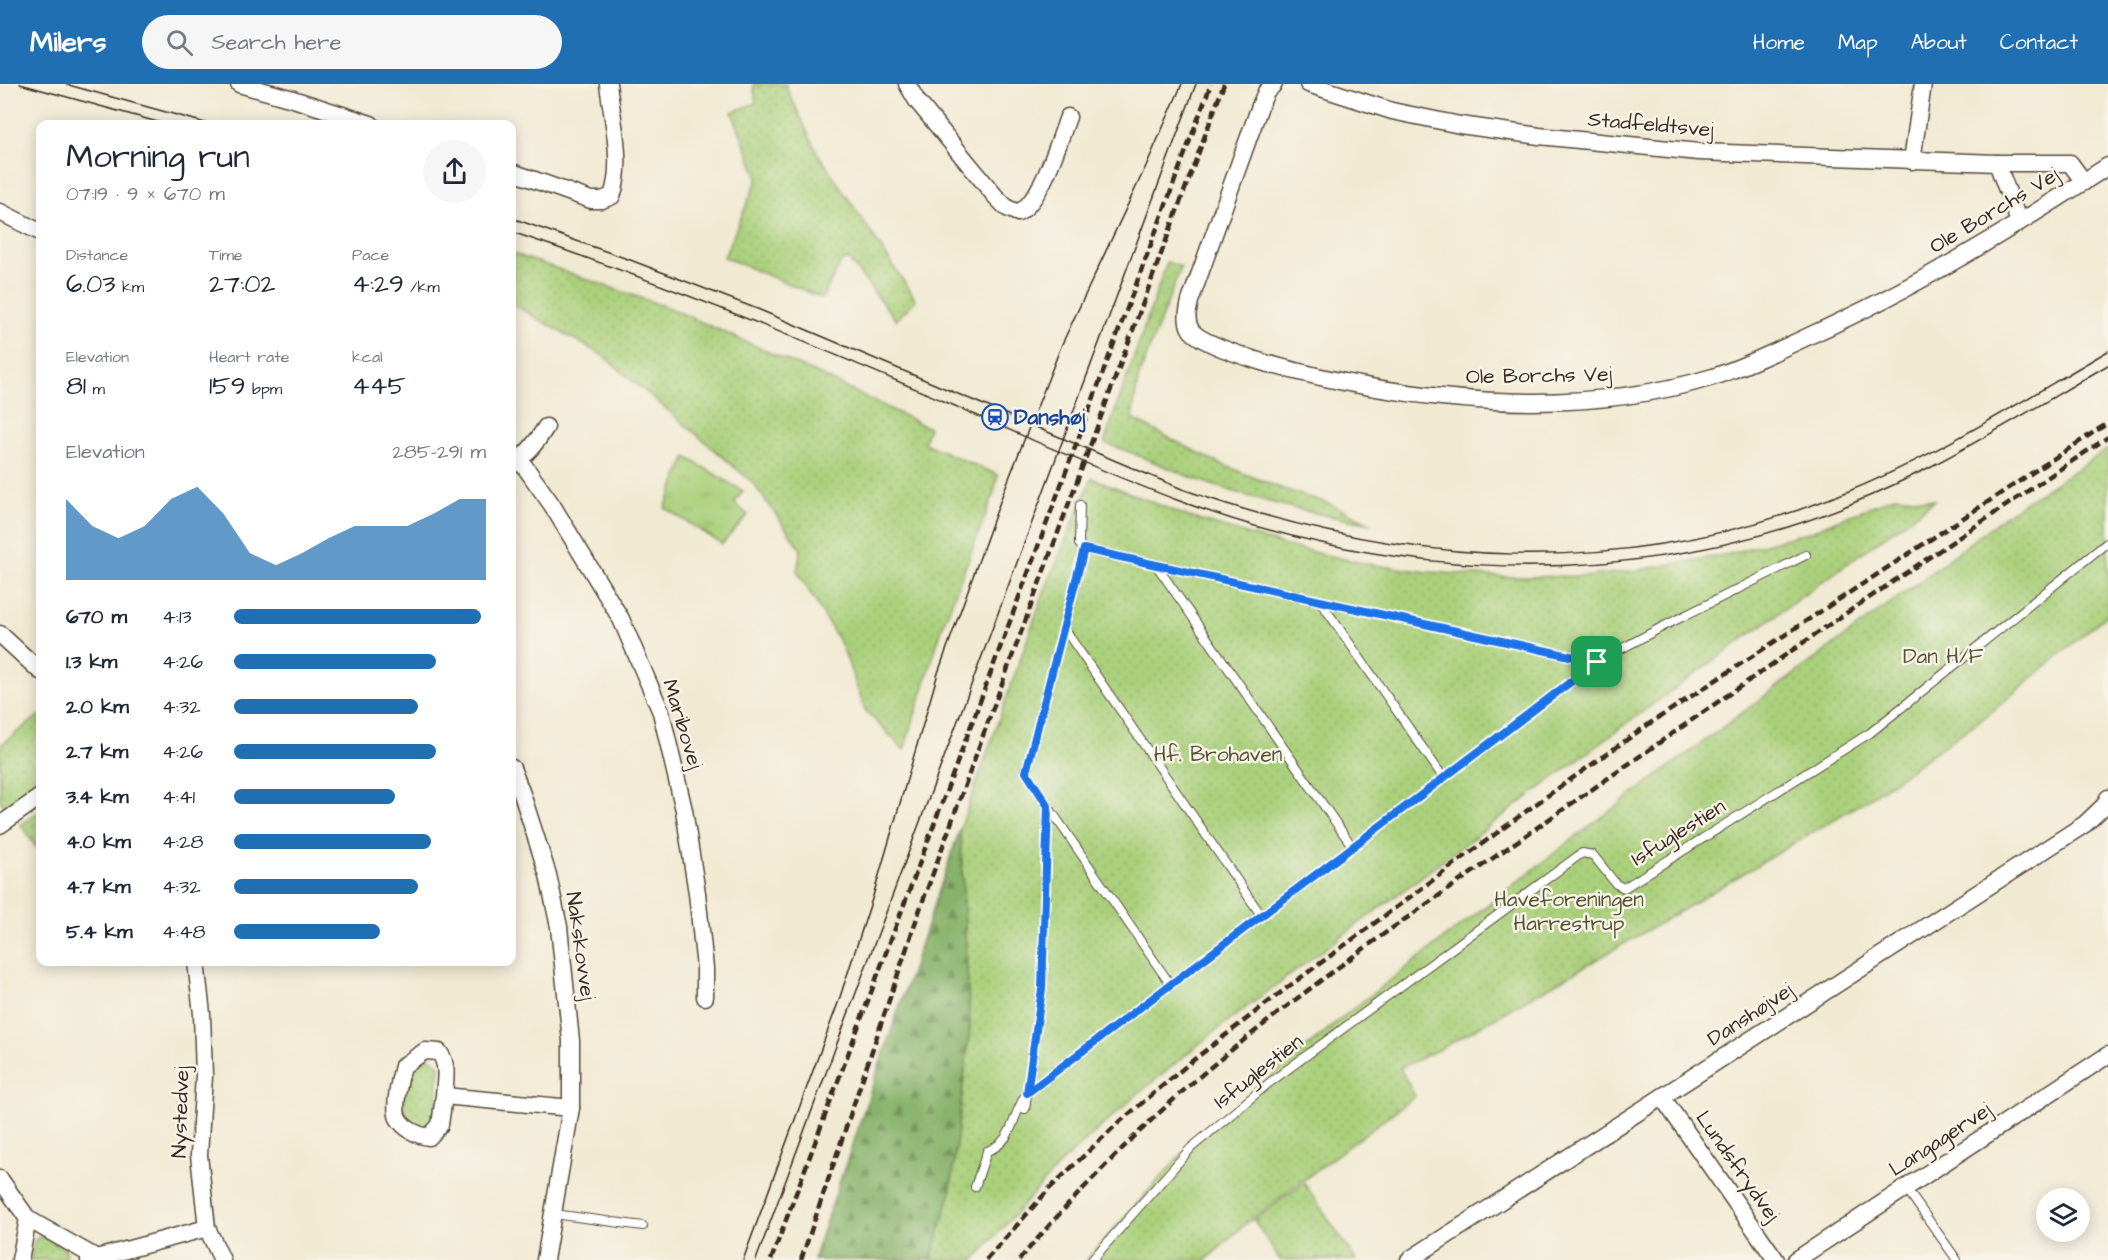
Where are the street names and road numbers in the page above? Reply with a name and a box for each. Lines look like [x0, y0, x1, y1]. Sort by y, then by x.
street label: Stadfeldtsvej [1587, 105, 1715, 144]
street label: Ole Borchs Vej [1924, 160, 2065, 261]
street label: Ole Borchs Vej [1466, 360, 1613, 391]
street label: Maribovej [655, 676, 710, 773]
street label: Isfuglestien [1625, 792, 1732, 875]
street label: Nakskovvej [559, 890, 602, 1002]
street label: Danshøjvej [1702, 976, 1799, 1053]
street label: Isfuglestien [1207, 1027, 1310, 1117]
street label: Nystedvej [164, 1065, 199, 1158]
street label: Langagervej [1883, 1095, 1999, 1185]
street label: Lundsfrydvej [1687, 1105, 1787, 1229]

